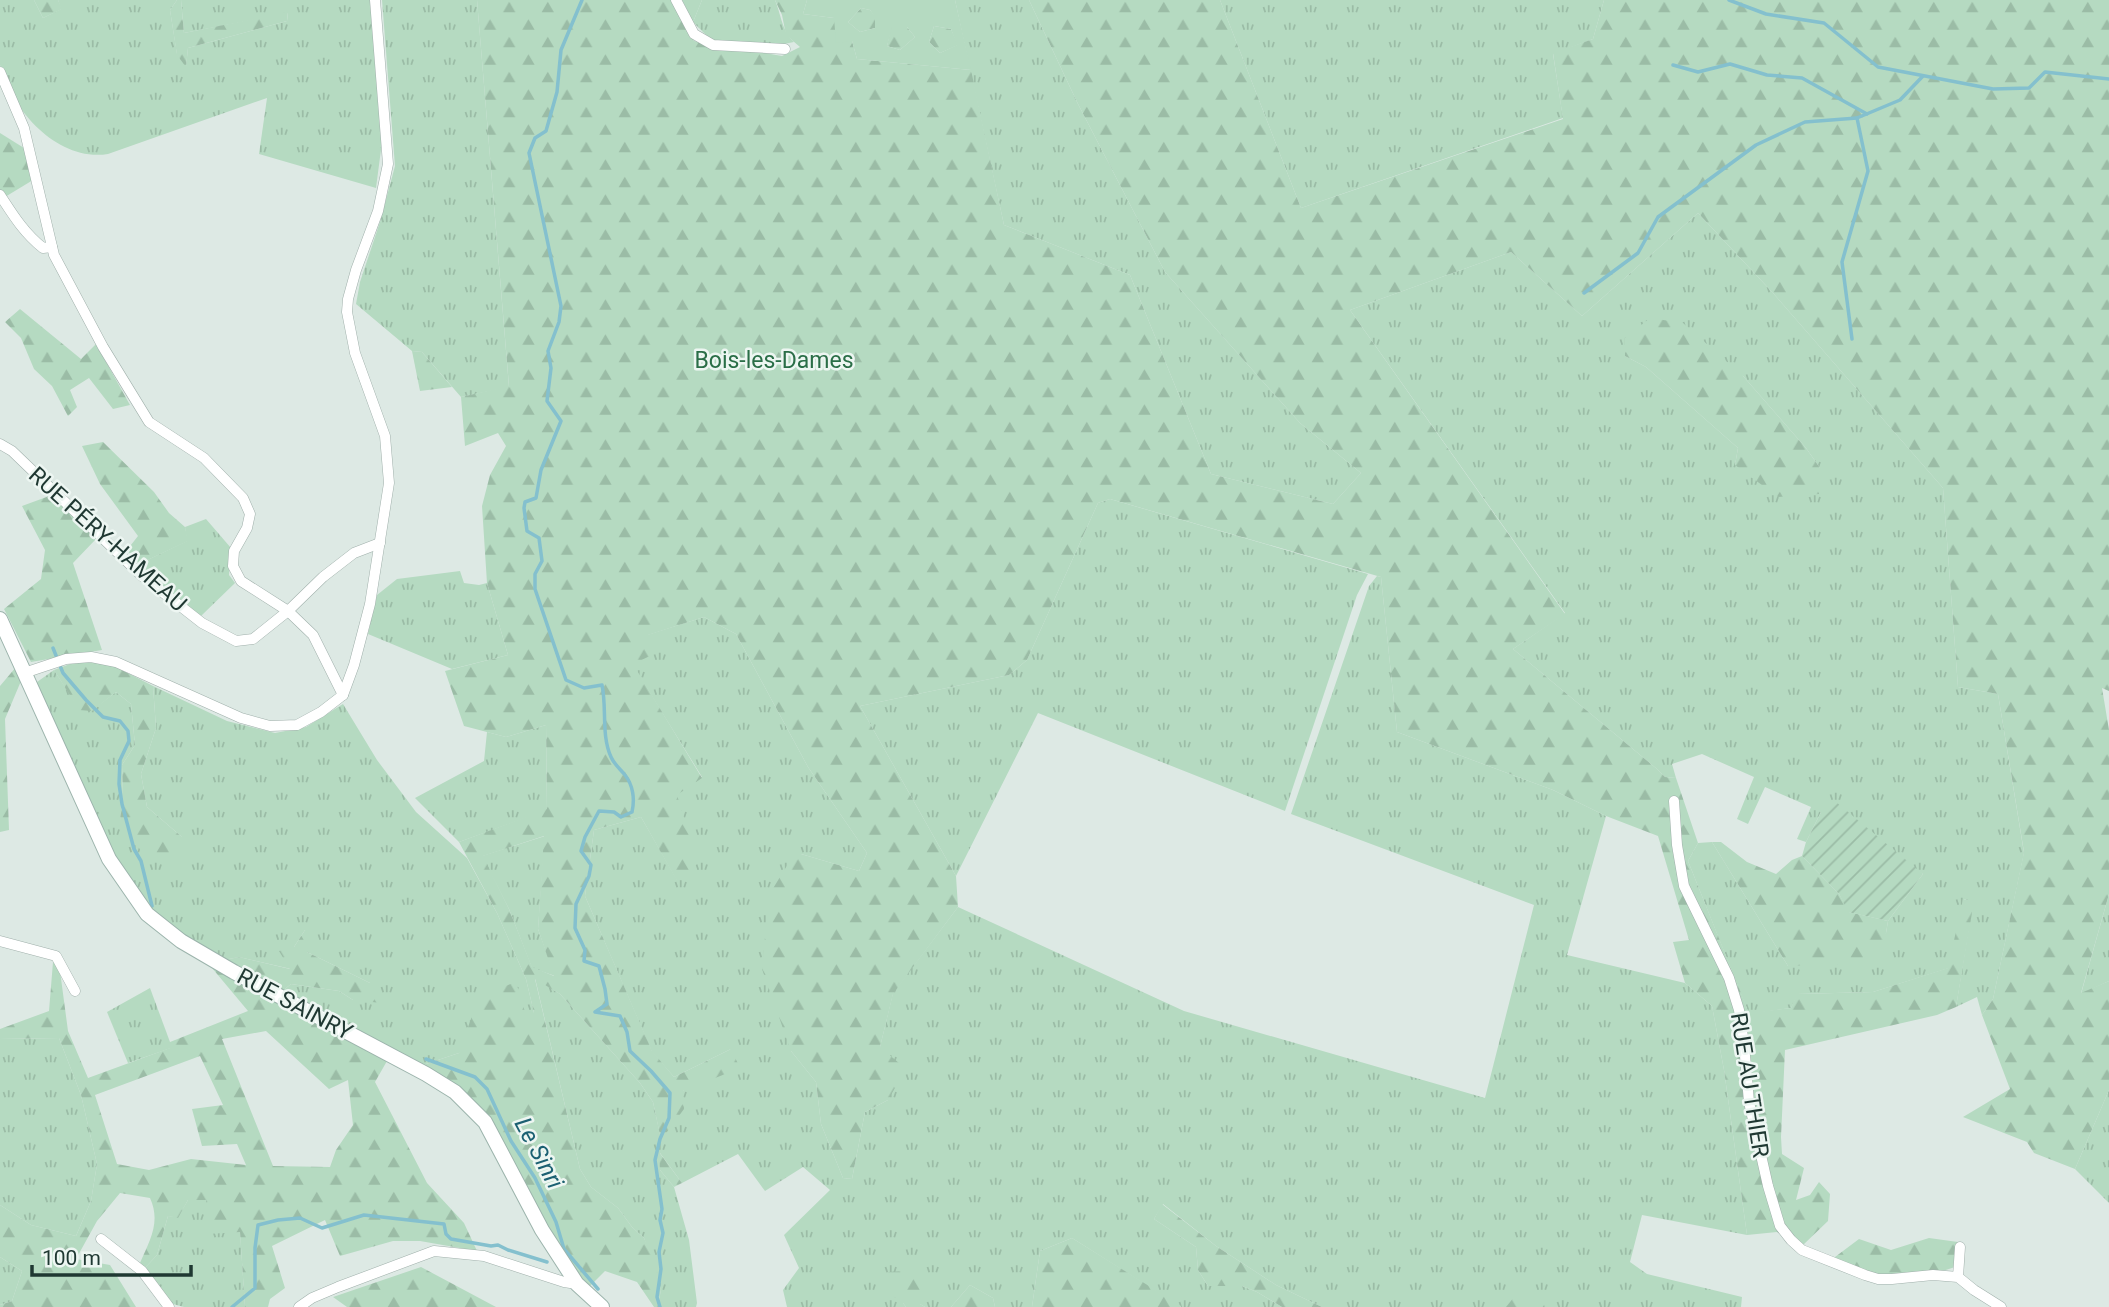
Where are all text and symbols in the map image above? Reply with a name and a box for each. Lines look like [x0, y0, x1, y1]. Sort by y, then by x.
park label: Bois-les-Dames [694, 347, 854, 374]
street label: RUE PÉRY-HAMEAU [23, 461, 193, 617]
street label: RUE SAINRY [233, 963, 357, 1046]
street label: RUE AU THIER [1725, 1011, 1774, 1160]
water label: Le Sinri [509, 1113, 570, 1194]
scale bar [32, 1234, 191, 1278]
text: 100 m [42, 1246, 101, 1270]

